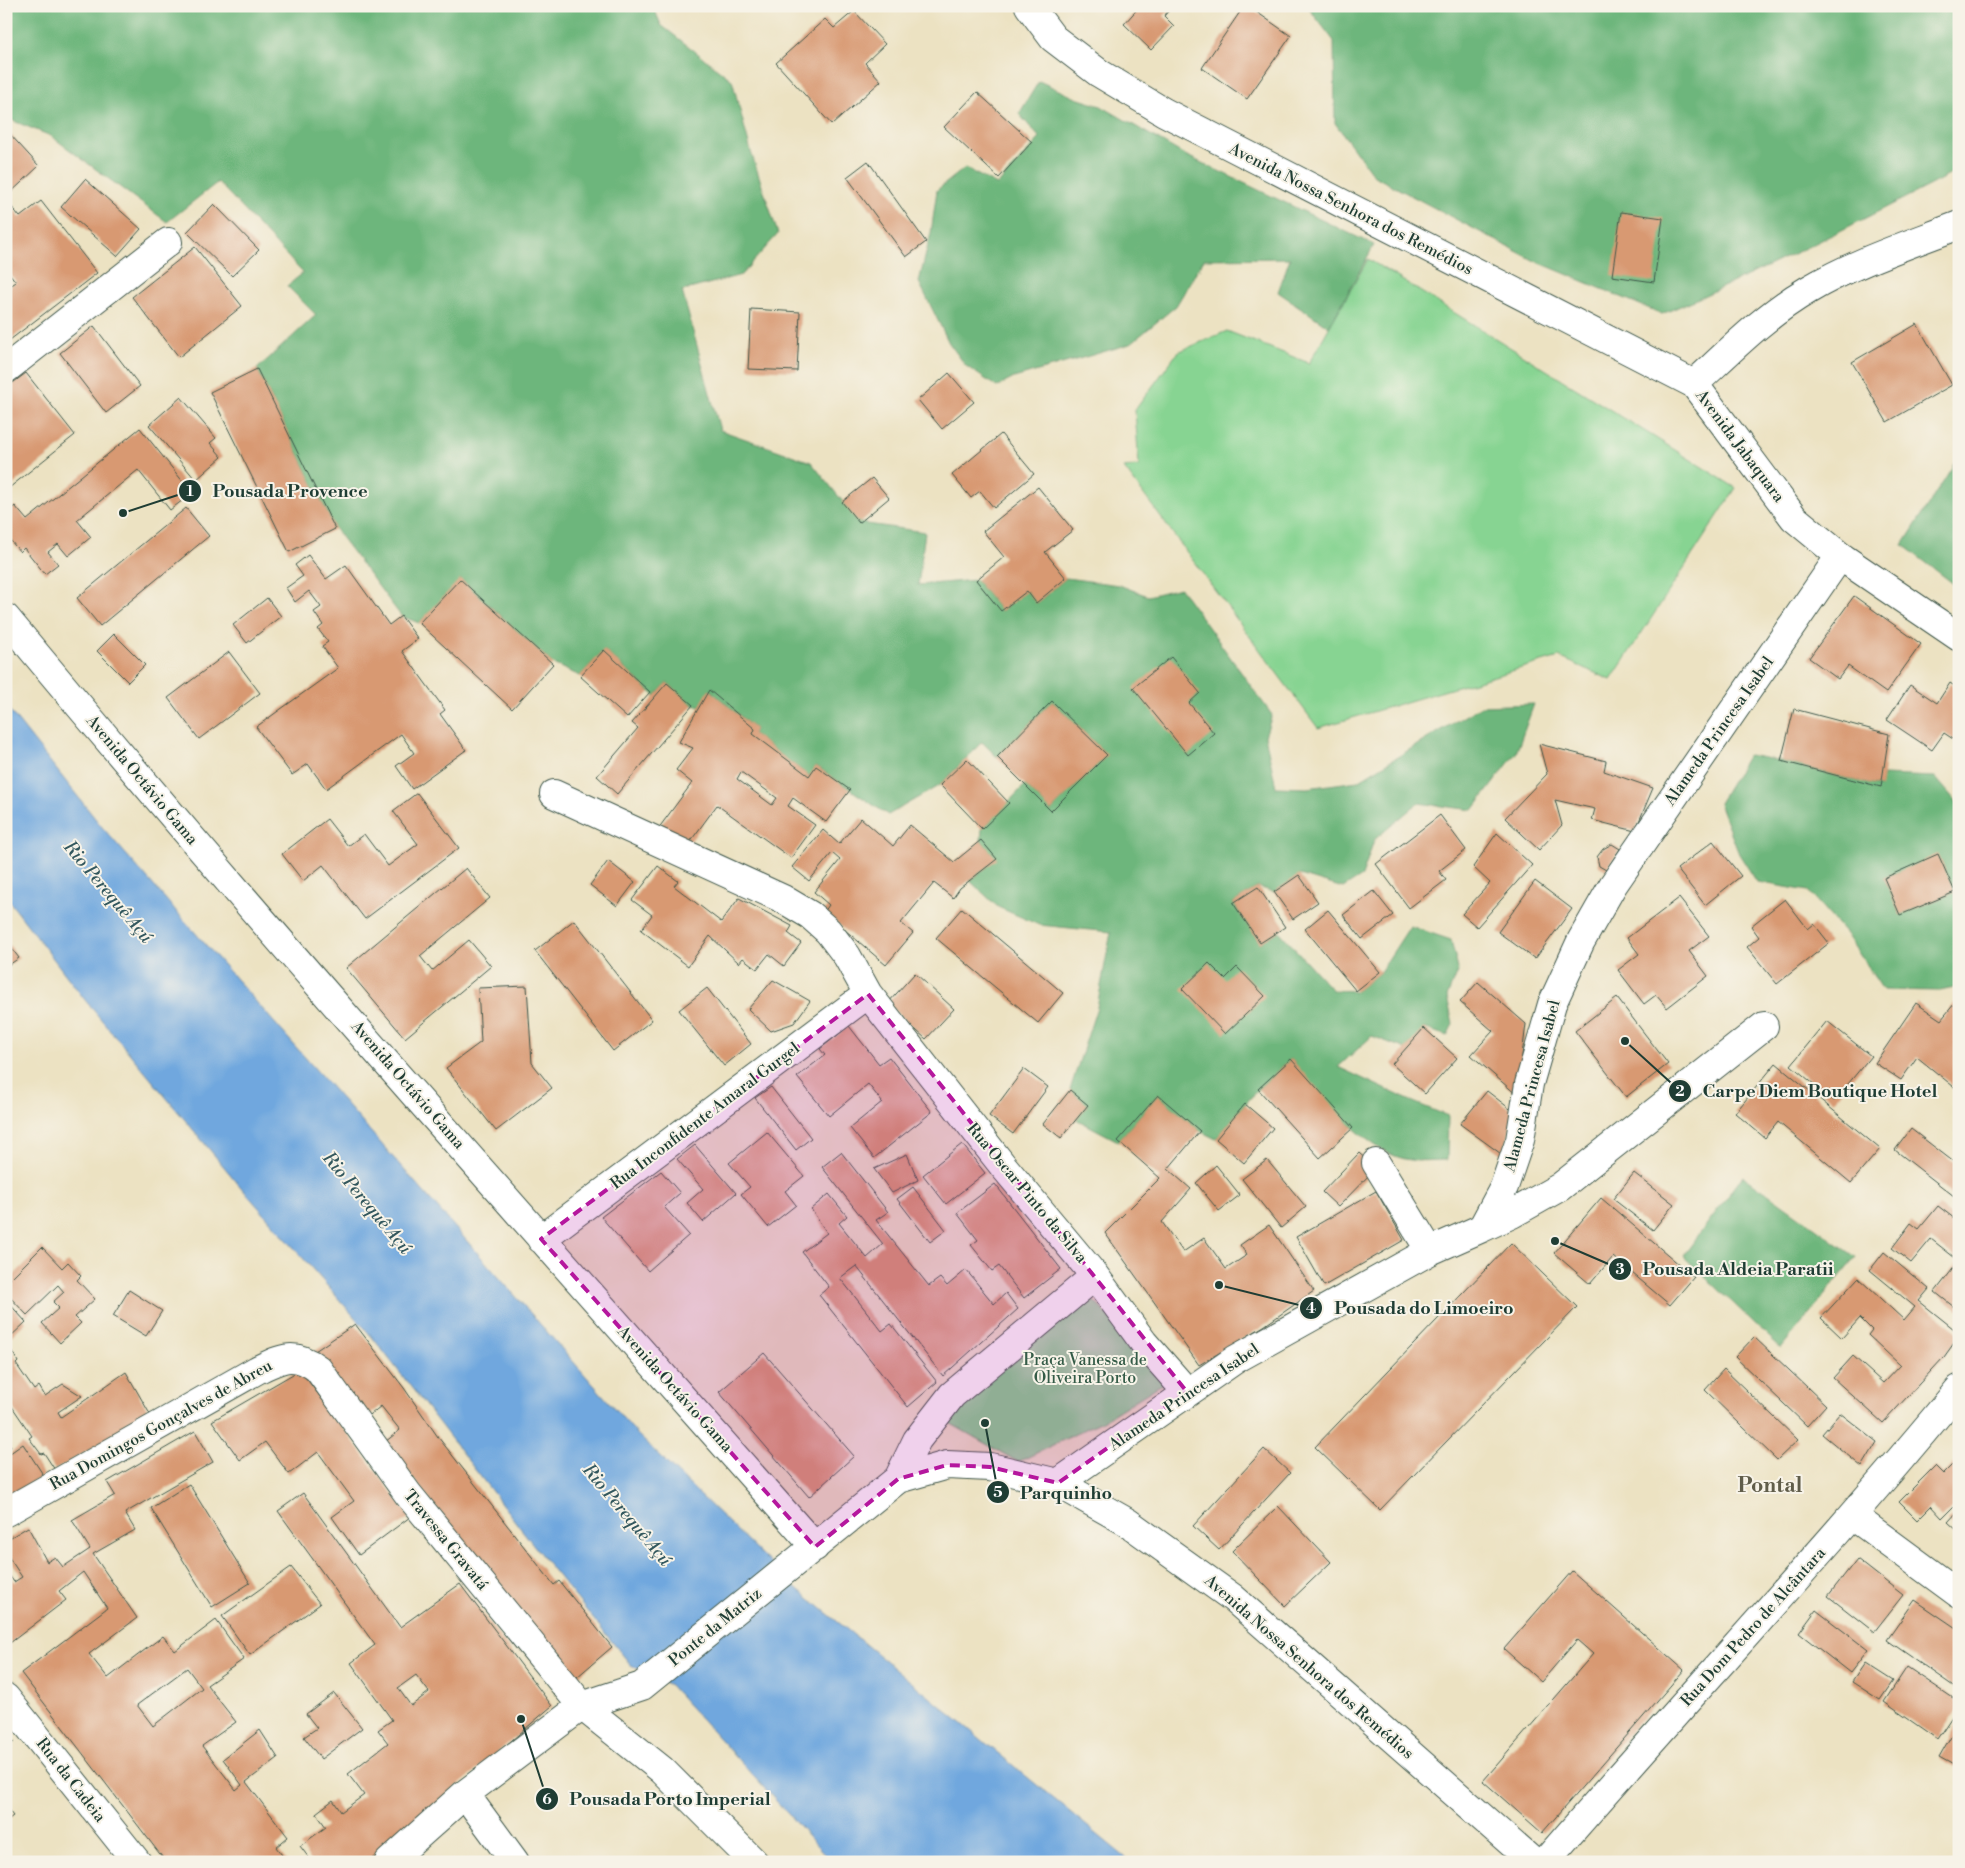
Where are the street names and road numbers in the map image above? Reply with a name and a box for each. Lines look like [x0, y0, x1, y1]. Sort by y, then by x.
street label: Avenida Nossa Senhora dos Remédios [1225, 138, 1476, 279]
street label: Avenida Jabaquara [1691, 385, 1789, 507]
street label: Alameda Princesa Isabel [1659, 653, 1778, 810]
street label: Avenida Octávio Gama [81, 710, 203, 850]
street label: Alameda Princesa Isabel [1499, 998, 1565, 1175]
street label: Avenida Octávio Gama [346, 1016, 470, 1154]
street label: Rua Inconfidente Amaral Gurgel [606, 1038, 804, 1194]
street label: Rua Oscar Pinto da Silva [963, 1119, 1092, 1268]
street label: Avenida Octávio Gama [612, 1321, 738, 1457]
street label: Alameda Princesa Isabel [1104, 1339, 1263, 1455]
street label: Rua Domingos Gonçalves de Abreu [46, 1355, 276, 1495]
street label: Travessa Gravatá [399, 1486, 493, 1595]
street label: Rua Dom Pedro de Alcântara [1676, 1543, 1830, 1711]
street label: Avenida Nossa Senhora dos Remédios [1199, 1570, 1418, 1763]
street label: Ponte da Matriz [664, 1583, 766, 1671]
street label: Rua da Cadeia [32, 1734, 111, 1827]

